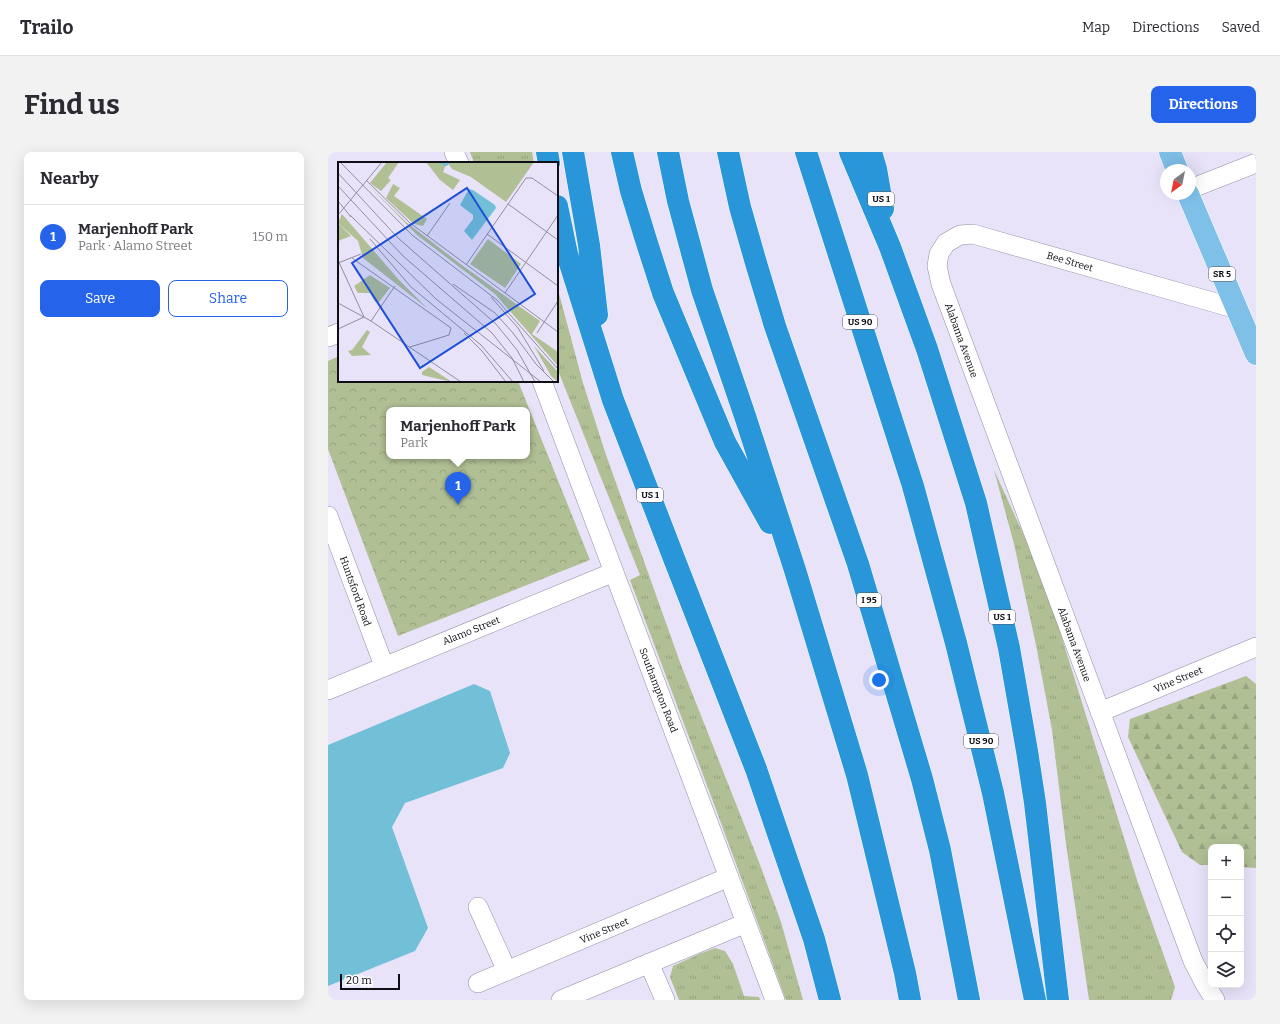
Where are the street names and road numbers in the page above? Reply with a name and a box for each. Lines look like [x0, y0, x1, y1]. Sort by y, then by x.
road number: US 1 [868, 192, 894, 206]
street label: Bee Street [1045, 250, 1095, 274]
road number: SR 5 [1209, 267, 1235, 281]
street label: Alabama Avenue [942, 301, 980, 379]
road number: US 90 [843, 315, 877, 329]
road number: US 1 [637, 488, 663, 502]
street label: Huntsford Road [337, 555, 373, 628]
road number: I 95 [857, 593, 881, 607]
street label: Alabama Avenue [1055, 605, 1093, 683]
road number: US 1 [989, 610, 1015, 624]
street label: Alamo Street [441, 614, 502, 648]
street label: Southampton Road [636, 646, 680, 734]
street label: Vine Street [1152, 664, 1205, 696]
road number: US 90 [964, 734, 998, 748]
street label: Vine Street [578, 915, 631, 947]

